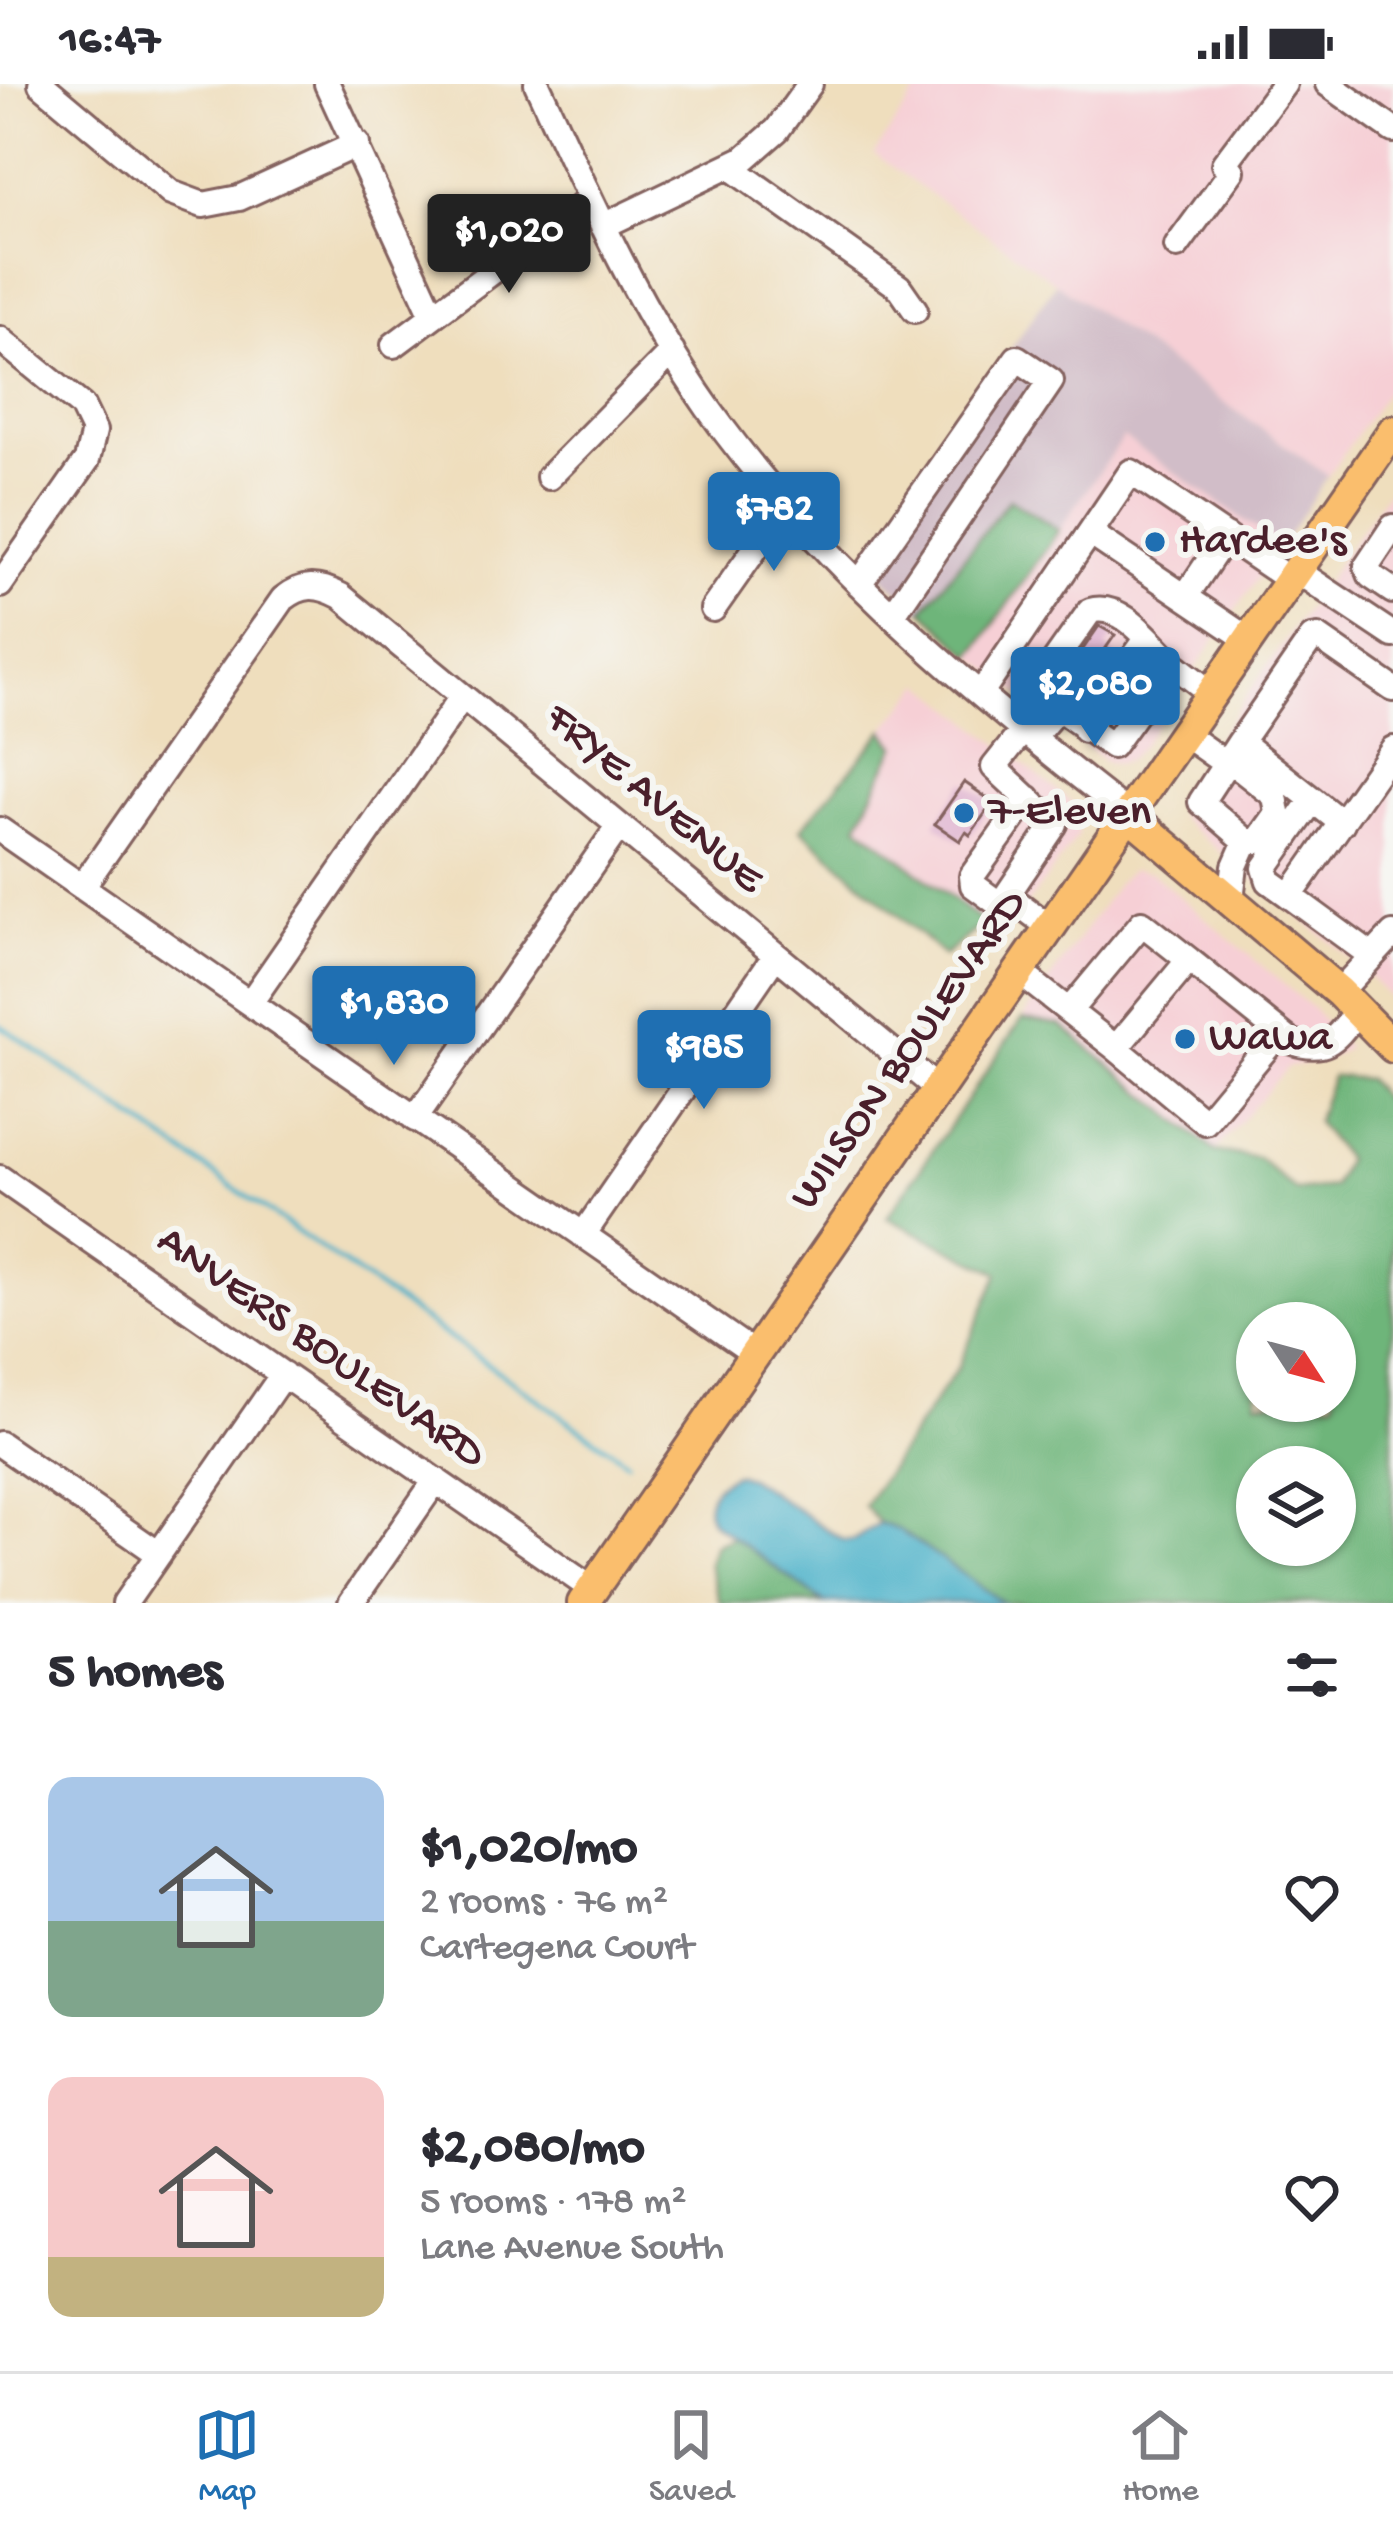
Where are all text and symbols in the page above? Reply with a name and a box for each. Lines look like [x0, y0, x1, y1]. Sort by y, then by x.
text: 16:47 [60, 16, 160, 69]
pin: $1,020 [411, 194, 607, 296]
text: $1,020 [455, 210, 563, 256]
pin: $782 [703, 472, 845, 574]
text: $782 [735, 488, 813, 534]
place label: Hardee's [1179, 516, 1348, 569]
marker: Hardee's [1142, 529, 1168, 555]
pin: $2,080 [997, 647, 1193, 749]
text: $2,080 [1038, 663, 1152, 709]
street label: FRYE AVENUE [532, 693, 775, 908]
place label: 7-Eleven [986, 787, 1151, 840]
marker: 7-Eleven [951, 800, 977, 826]
street label: WILSON BOULEVARD [780, 880, 1041, 1221]
pin: $1,830 [296, 966, 492, 1068]
text: $1,830 [339, 982, 449, 1028]
pin: $985 [633, 1010, 775, 1112]
place label: Wawa [1209, 1013, 1334, 1066]
text: $985 [665, 1026, 743, 1072]
marker: Wawa [1172, 1026, 1198, 1052]
street label: ANVERS BOULEVARD [145, 1216, 495, 1483]
north arrow [1236, 1302, 1356, 1422]
map controls [1236, 1302, 1356, 1566]
button: layers [1236, 1446, 1356, 1566]
icon: filters [1279, 1642, 1345, 1708]
text: 5 homes [48, 1645, 222, 1705]
text: $1,020/mo [420, 1821, 637, 1881]
icon: home [144, 1825, 288, 1969]
icon: heart [1279, 1864, 1345, 1930]
text: 2 rooms · 76 m² [420, 1881, 668, 1927]
text: Cartegena Court [420, 1927, 694, 1973]
text: $2,080/mo [420, 2121, 645, 2181]
icon: home [144, 2125, 288, 2269]
icon: heart [1279, 2164, 1345, 2230]
text: 5 rooms · 178 m² [420, 2181, 687, 2227]
text: Lane Avenue South [420, 2227, 724, 2273]
tab: Map [194, 2402, 260, 2512]
tab: Saved [649, 2402, 734, 2512]
tab: Home [1122, 2402, 1199, 2512]

